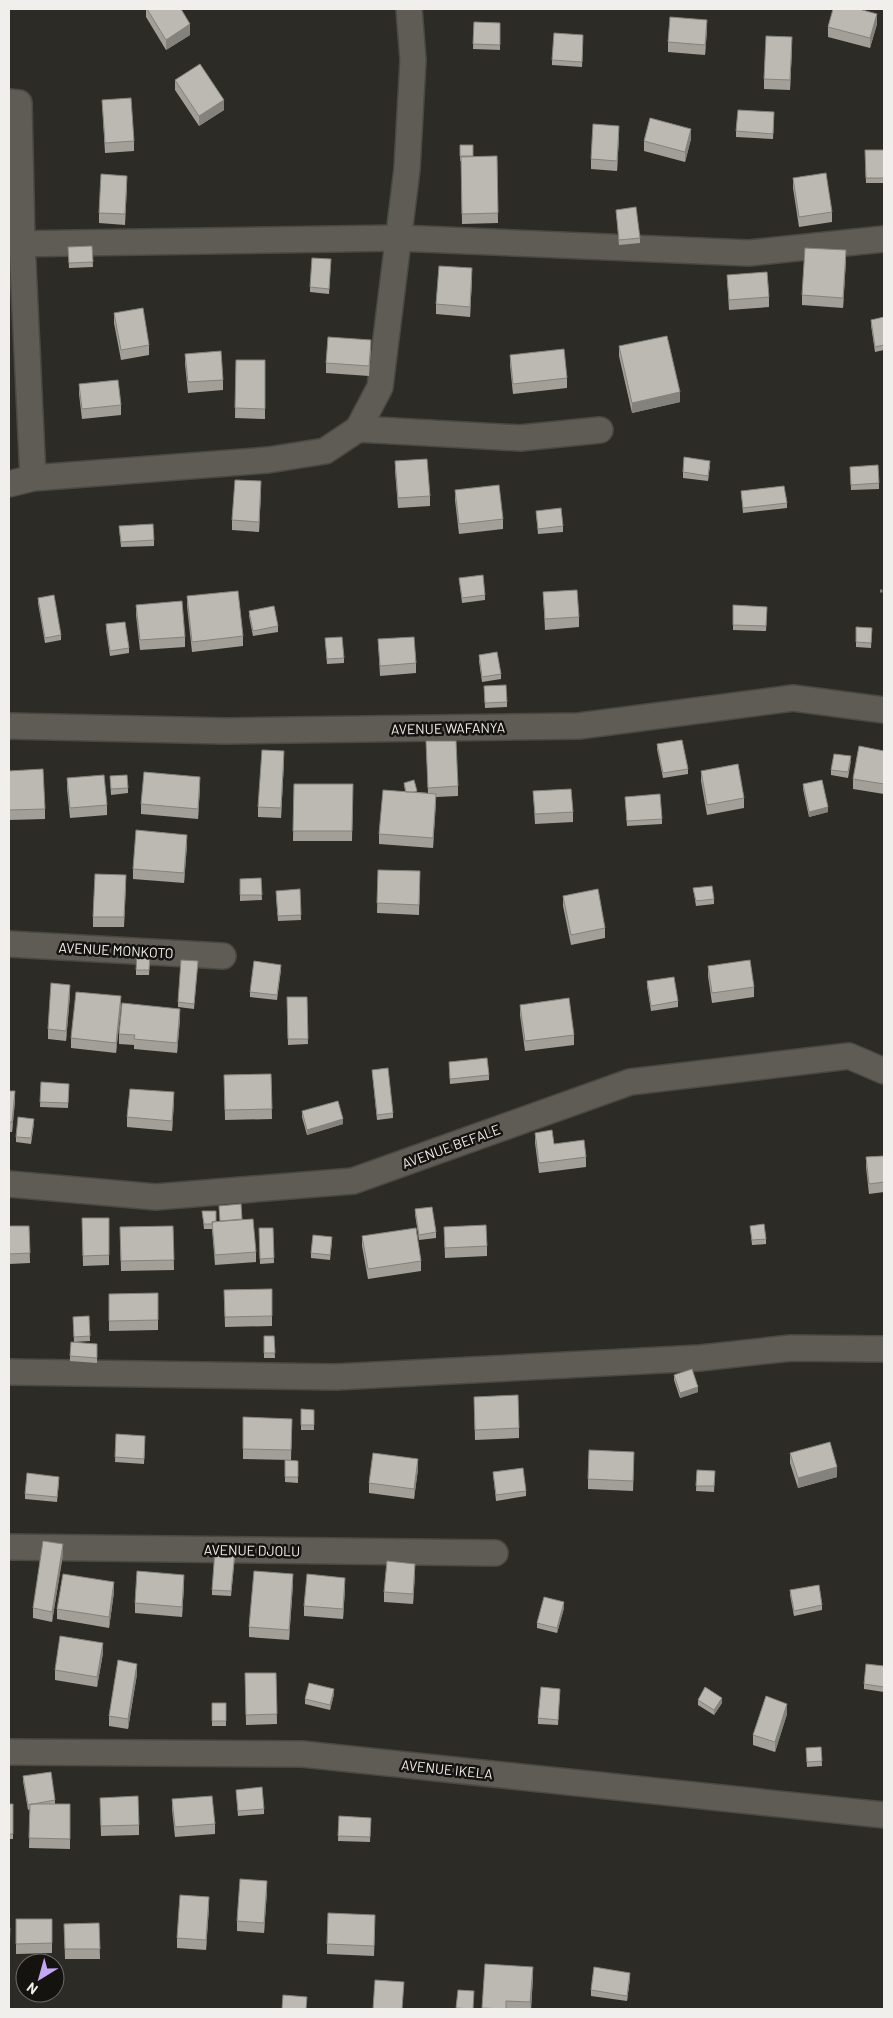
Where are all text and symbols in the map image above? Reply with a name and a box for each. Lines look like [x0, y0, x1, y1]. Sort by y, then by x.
street label: AVENUE WAFANYA [391, 718, 506, 737]
street label: AVENUE MONKOTO [58, 938, 174, 962]
street label: AVENUE BEFALE [399, 1120, 503, 1172]
street label: AVENUE DJOLU [204, 1541, 300, 1559]
street label: AVENUE IKELA [400, 1756, 494, 1782]
north arrow [15, 1953, 65, 2003]
text: N [23, 1979, 41, 1998]

